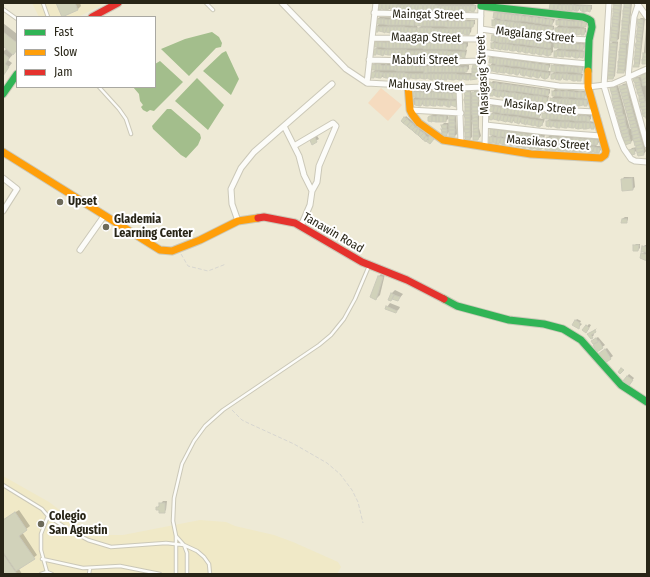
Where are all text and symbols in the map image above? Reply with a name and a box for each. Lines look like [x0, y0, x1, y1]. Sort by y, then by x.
street label: Maingat Street [392, 7, 464, 23]
legend [16, 16, 156, 88]
street label: Magalang Street [495, 24, 575, 46]
text: Fast [54, 25, 73, 39]
street label: Maagap Street [391, 30, 461, 46]
street label: Masigasig Street [474, 35, 492, 115]
text: Slow [54, 45, 77, 59]
street label: Mabuti Street [392, 54, 458, 68]
text: Jam [54, 65, 72, 79]
street label: Mahusay Street [388, 77, 464, 95]
street label: Masikap Street [503, 96, 577, 118]
street label: Maasikaso Street [506, 132, 590, 154]
place label: Upset [68, 195, 97, 209]
marker: Upset [55, 197, 65, 207]
street label: Tanawin Road [300, 210, 366, 256]
place label: Glademia Learning Center [114, 213, 193, 241]
marker: Glademia Learning Center [101, 222, 111, 232]
place label: Colegio San Agustin [49, 510, 107, 538]
marker: Colegio San Agustin [36, 519, 46, 529]

